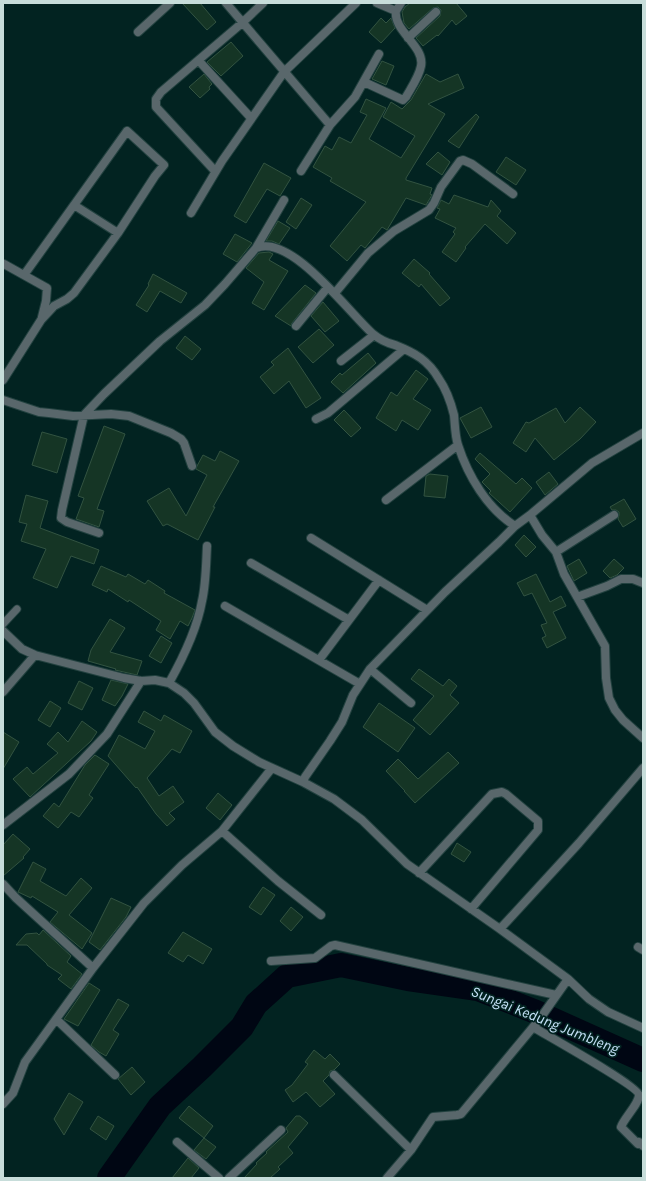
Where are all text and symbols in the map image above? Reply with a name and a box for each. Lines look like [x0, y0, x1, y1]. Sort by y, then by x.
water label: Sungai Kedung Jumbleng [468, 982, 623, 1058]

